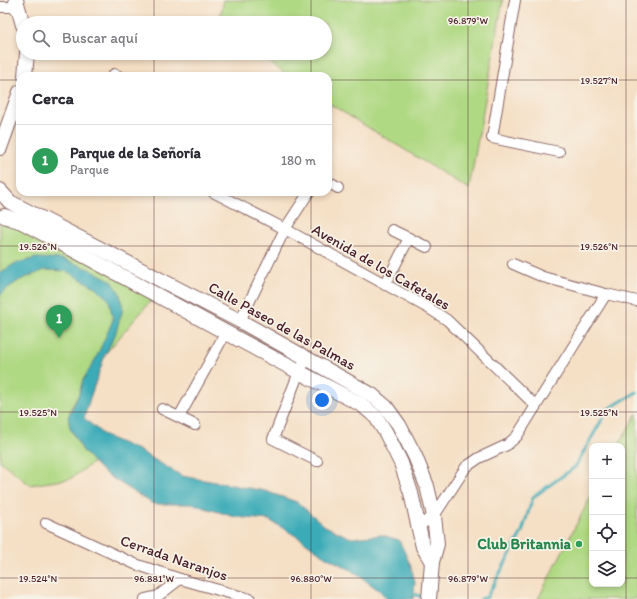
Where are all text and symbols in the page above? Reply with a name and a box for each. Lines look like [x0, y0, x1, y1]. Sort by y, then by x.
text: 96.879°W [448, 14, 489, 27]
search box [16, 16, 332, 60]
icon: search [30, 27, 52, 49]
text: Buscar aquí [62, 29, 138, 47]
text: 19.527°N [580, 74, 618, 87]
text: Cerca [32, 88, 74, 108]
text: Parque de la Señoría [70, 144, 201, 162]
text: 1 [42, 153, 48, 168]
text: 180 m [281, 153, 316, 168]
text: Parque [70, 162, 109, 177]
street label: Avenida de los Cafetales [309, 220, 454, 314]
text: 19.526°N [19, 240, 57, 253]
text: 19.526°N [580, 240, 618, 253]
street label: Calle Paseo de las Palmas [205, 278, 359, 374]
pin: 1 [46, 305, 72, 338]
your location [312, 390, 332, 410]
text: 19.525°N [19, 406, 57, 419]
text: 19.525°N [580, 406, 618, 419]
map controls [589, 443, 625, 587]
button: + [589, 443, 625, 479]
button: − [589, 479, 625, 515]
button: locate [589, 515, 625, 551]
street label: Cerrada Naranjos [118, 531, 230, 585]
place label: Club Britannia [477, 535, 572, 553]
marker: Club Britannia [574, 539, 584, 549]
button: layers [589, 551, 625, 587]
text: 19.524°N [19, 572, 58, 585]
text: 96.881°W [134, 572, 174, 585]
text: 96.880°W [290, 572, 332, 585]
text: 96.879°W [448, 572, 489, 585]

